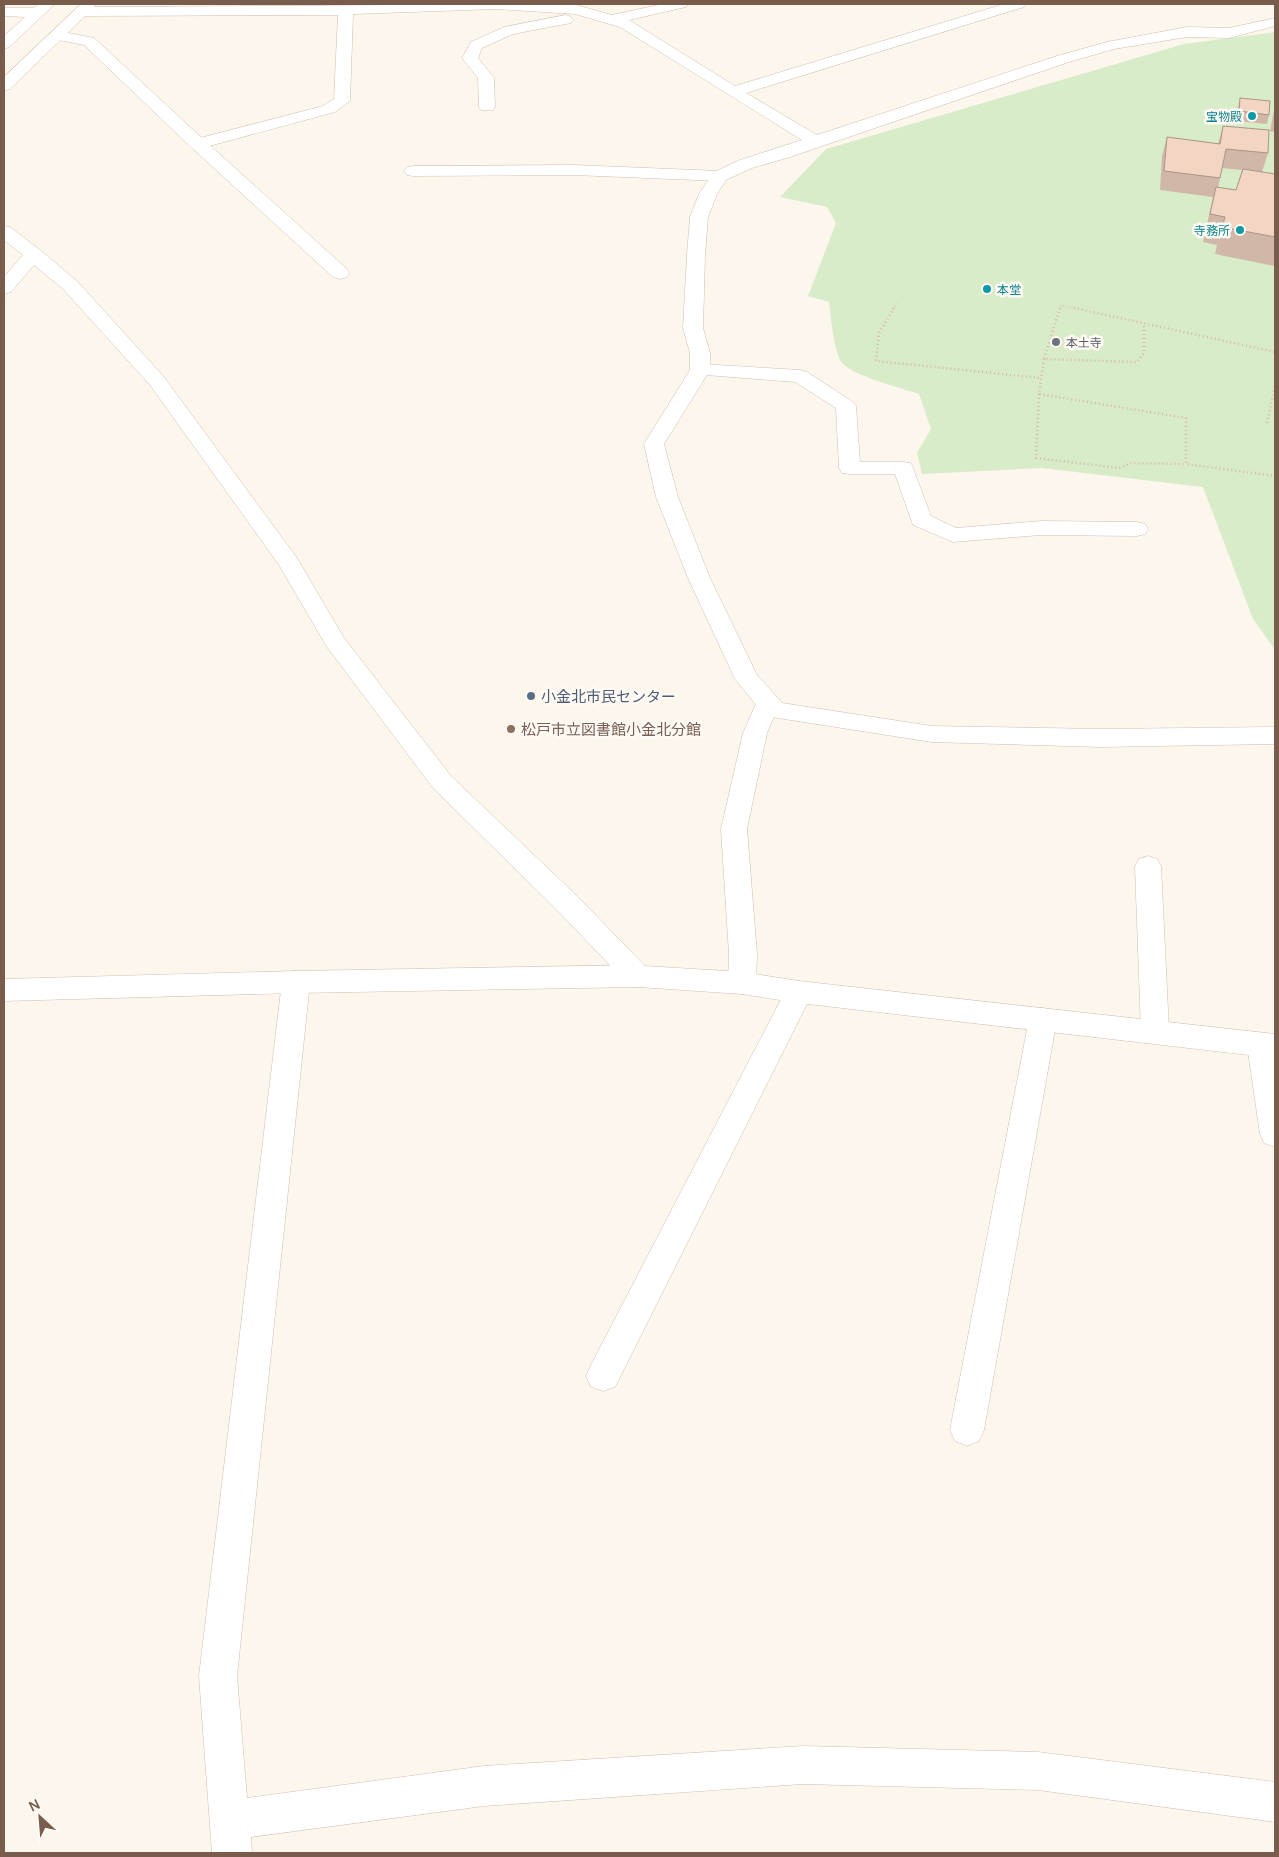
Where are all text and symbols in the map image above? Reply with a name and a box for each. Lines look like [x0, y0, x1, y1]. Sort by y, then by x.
place label: 宝物殿 [1206, 108, 1242, 125]
marker: 宝物殿 [1246, 110, 1258, 122]
place label: 寺務所 [1194, 222, 1230, 239]
marker: 寺務所 [1234, 224, 1246, 236]
place label: 本堂 [997, 281, 1021, 298]
marker: 本堂 [981, 283, 993, 295]
place label: 本土寺 [1066, 334, 1102, 351]
marker: 本土寺 [1050, 336, 1062, 348]
place label: 小金北市民センター [541, 686, 676, 707]
marker: 小金北市民センター [525, 690, 537, 702]
place label: 松戸市立図書館小金北分館 [521, 719, 701, 740]
marker: 松戸市立図書館小金北分館 [505, 723, 517, 735]
north arrow [15, 1792, 65, 1842]
text: N [25, 1794, 43, 1816]

